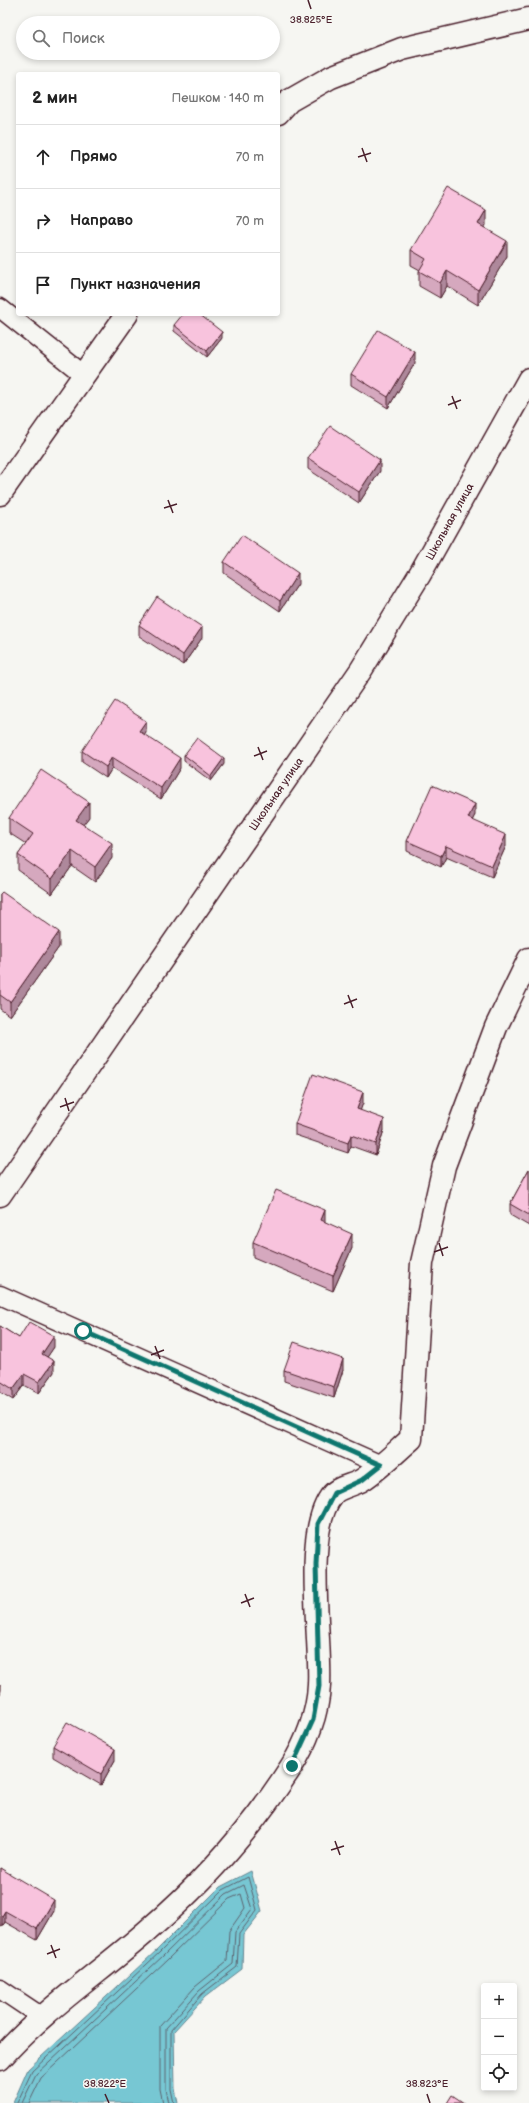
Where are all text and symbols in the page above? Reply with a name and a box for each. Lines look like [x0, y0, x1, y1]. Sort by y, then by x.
text: 38.825°E [290, 14, 333, 26]
search box [16, 16, 280, 60]
icon: search [30, 27, 52, 49]
text: Поиск [62, 29, 105, 48]
text: 2 мин [32, 88, 78, 108]
text: Пешком · 140 m [172, 90, 264, 106]
icon: ahead [32, 146, 54, 168]
text: Прямо [70, 147, 117, 166]
text: 70 m [236, 149, 264, 165]
icon: right [32, 210, 54, 232]
text: Направо [70, 211, 133, 230]
text: 70 m [236, 213, 264, 229]
icon: arrive [32, 274, 54, 296]
text: Пункт назначения [70, 275, 201, 294]
street label: Школьная улица [423, 481, 477, 562]
street label: Школьная улица [247, 754, 306, 833]
route start [74, 1322, 92, 1340]
route end [283, 1757, 301, 1775]
map controls [481, 1983, 517, 2091]
button: + [481, 1983, 517, 2019]
button: − [481, 2019, 517, 2055]
button: locate [481, 2055, 517, 2091]
text: 38.822°E [84, 2078, 127, 2090]
text: 38.823°E [406, 2078, 449, 2090]

